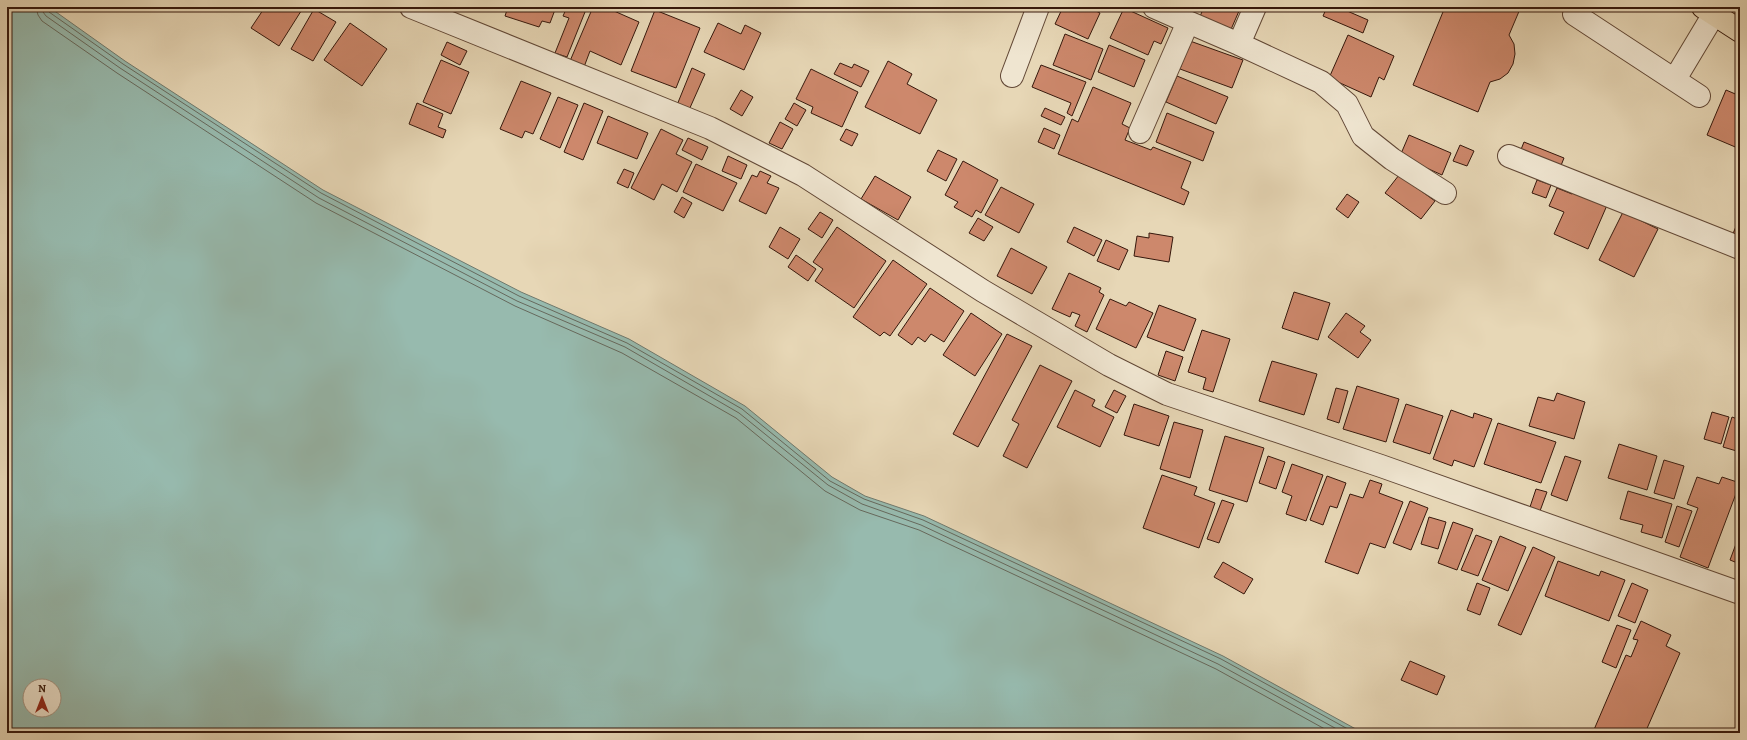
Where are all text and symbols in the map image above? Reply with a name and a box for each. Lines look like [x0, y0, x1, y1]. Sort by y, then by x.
north arrow [22, 678, 62, 718]
text: N [38, 681, 46, 696]

